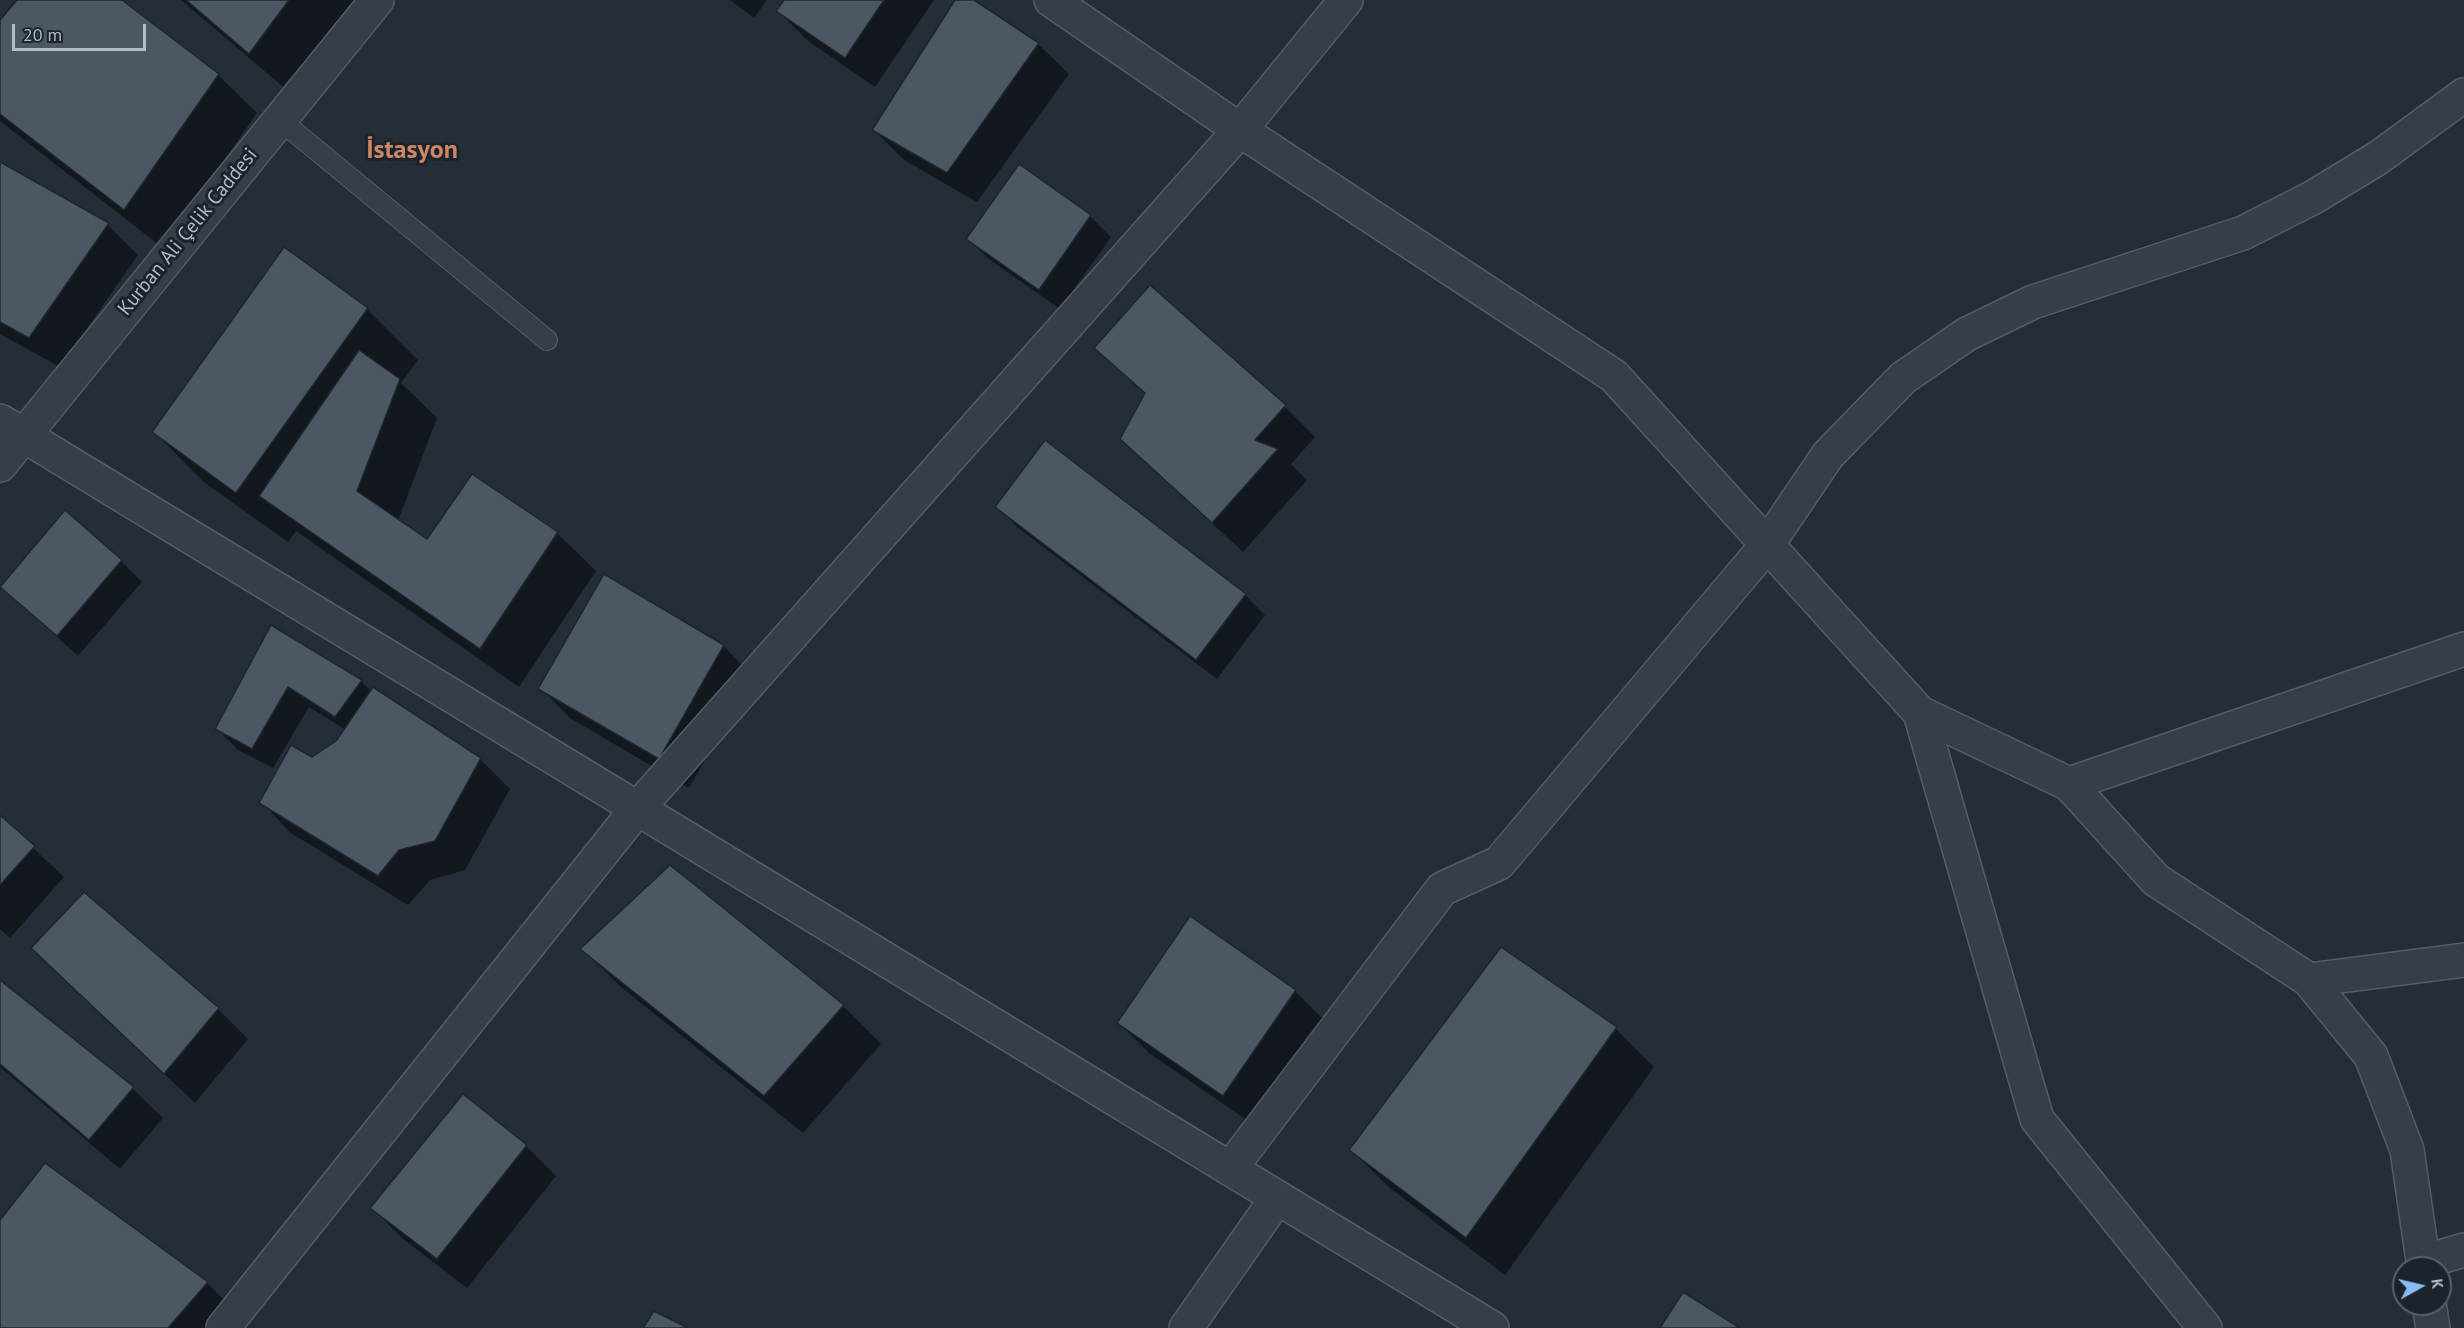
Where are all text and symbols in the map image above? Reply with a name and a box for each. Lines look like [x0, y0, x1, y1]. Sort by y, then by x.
scale bar [15, 12, 148, 50]
text: 20 m [23, 23, 62, 46]
district label: İstasyon [366, 135, 458, 167]
street label: Kurban Ali Çelik Caddesi [113, 144, 263, 320]
north arrow [2392, 1256, 2452, 1316]
text: K [2427, 1277, 2448, 1290]

